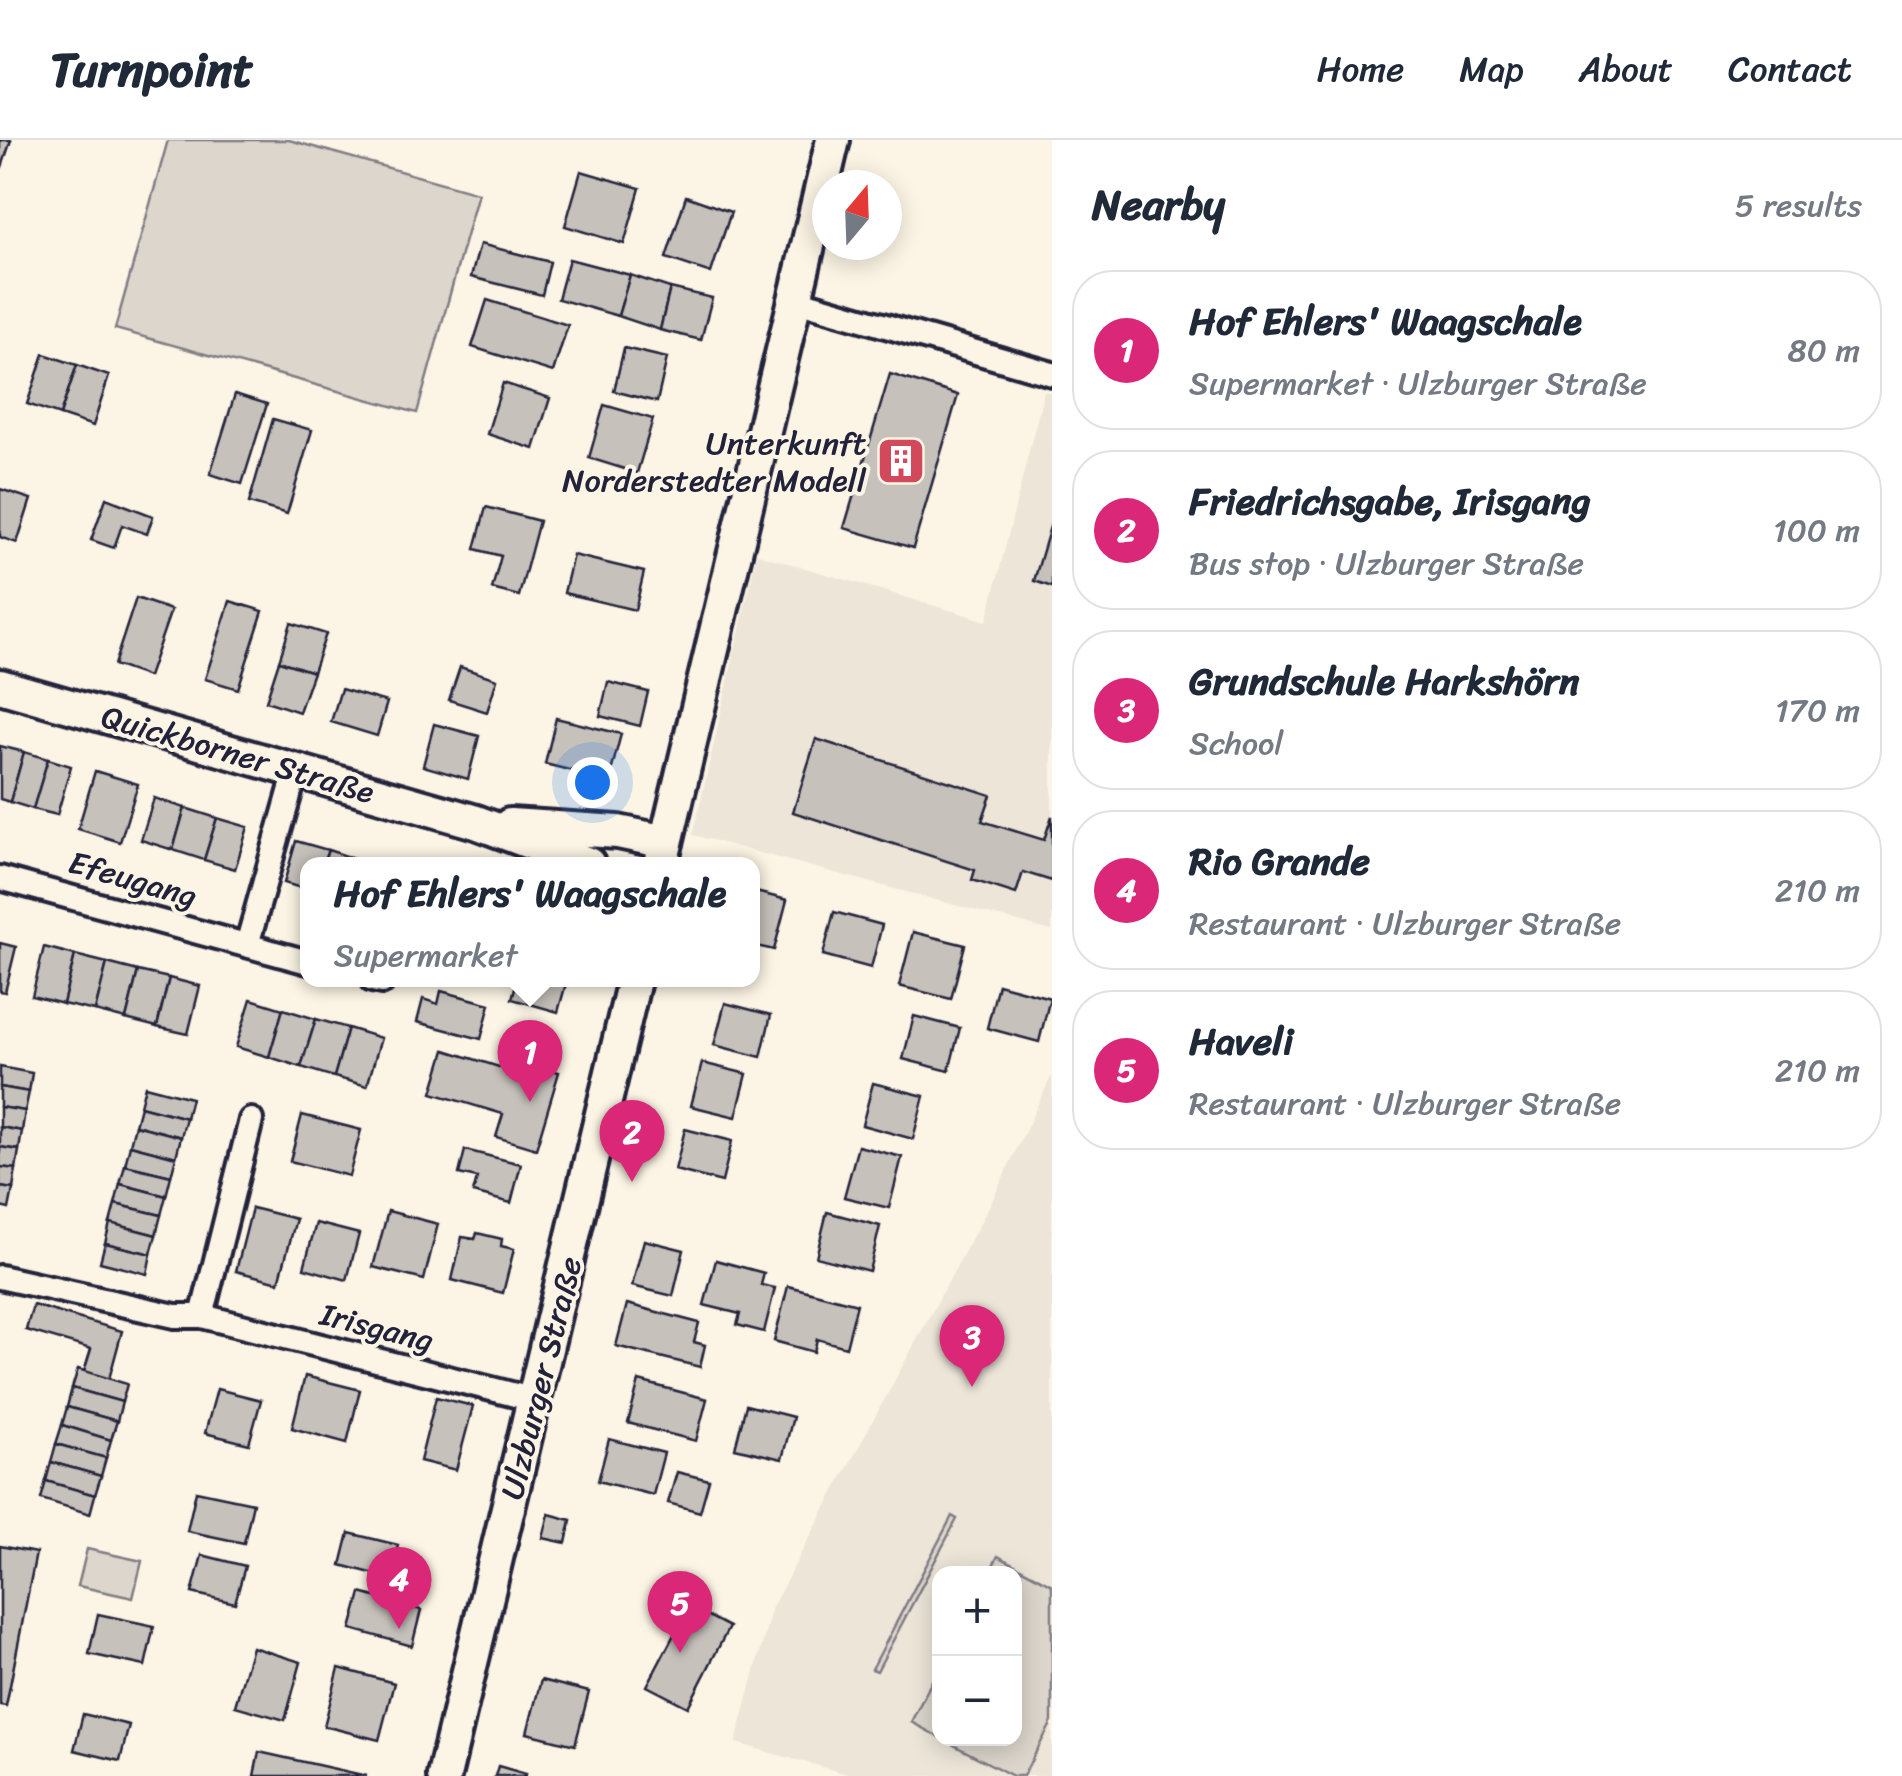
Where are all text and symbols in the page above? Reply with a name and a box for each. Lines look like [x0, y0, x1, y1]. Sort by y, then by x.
text: Turnpoint [50, 27, 253, 112]
text: Home [1317, 38, 1404, 100]
text: Map [1459, 38, 1524, 100]
text: About [1579, 38, 1673, 100]
text: Contact [1728, 38, 1852, 100]
text: Nearby [1092, 168, 1225, 242]
north arrow [812, 170, 902, 260]
text: 5 results [1735, 177, 1862, 234]
text: Hof Ehlers' Waagschale [1189, 288, 1582, 355]
text: 1 [1120, 322, 1133, 379]
text: 80 m [1788, 322, 1860, 379]
text: Supermarket · Ulzburger Straße [1189, 355, 1647, 412]
place label: Unterkunft Norderstedter Modell [562, 415, 867, 509]
building icon: Unterkunft Norderstedter Modell [875, 435, 927, 487]
text: Friedrichsgabe, Irisgang [1189, 468, 1591, 535]
text: 2 [1117, 502, 1136, 559]
text: 100 m [1773, 502, 1860, 559]
text: Bus stop · Ulzburger Straße [1189, 535, 1584, 592]
text: Grundschule Harkshörn [1189, 648, 1579, 715]
text: 3 [1118, 682, 1135, 739]
text: 170 m [1775, 682, 1860, 739]
street label: Quickborner Straße [95, 688, 381, 821]
text: School [1189, 715, 1283, 772]
your location [567, 757, 618, 808]
text: Rio Grande [1189, 828, 1370, 895]
street label: Efeugang [62, 834, 204, 925]
popup [300, 857, 760, 987]
text: Hof Ehlers' Waagschale [334, 860, 726, 927]
text: 4 [1116, 862, 1137, 919]
text: 210 m [1775, 862, 1860, 919]
text: Restaurant · Ulzburger Straße [1189, 895, 1621, 952]
text: Supermarket [334, 927, 517, 984]
text: Haveli [1189, 1008, 1294, 1075]
pin: 1 [498, 1020, 562, 1102]
text: 5 [1117, 1042, 1136, 1099]
text: 210 m [1775, 1042, 1860, 1099]
text: Restaurant · Ulzburger Straße [1189, 1075, 1621, 1132]
pin: 2 [600, 1100, 664, 1182]
street label: Ulzburger Straße [484, 1251, 599, 1506]
street label: Irisgang [313, 1286, 440, 1369]
pin: 3 [940, 1304, 1004, 1387]
pin: 4 [366, 1546, 432, 1629]
map controls [932, 1566, 1022, 1746]
button: + [932, 1566, 1022, 1656]
pin: 5 [648, 1570, 712, 1653]
button: − [932, 1656, 1022, 1746]

